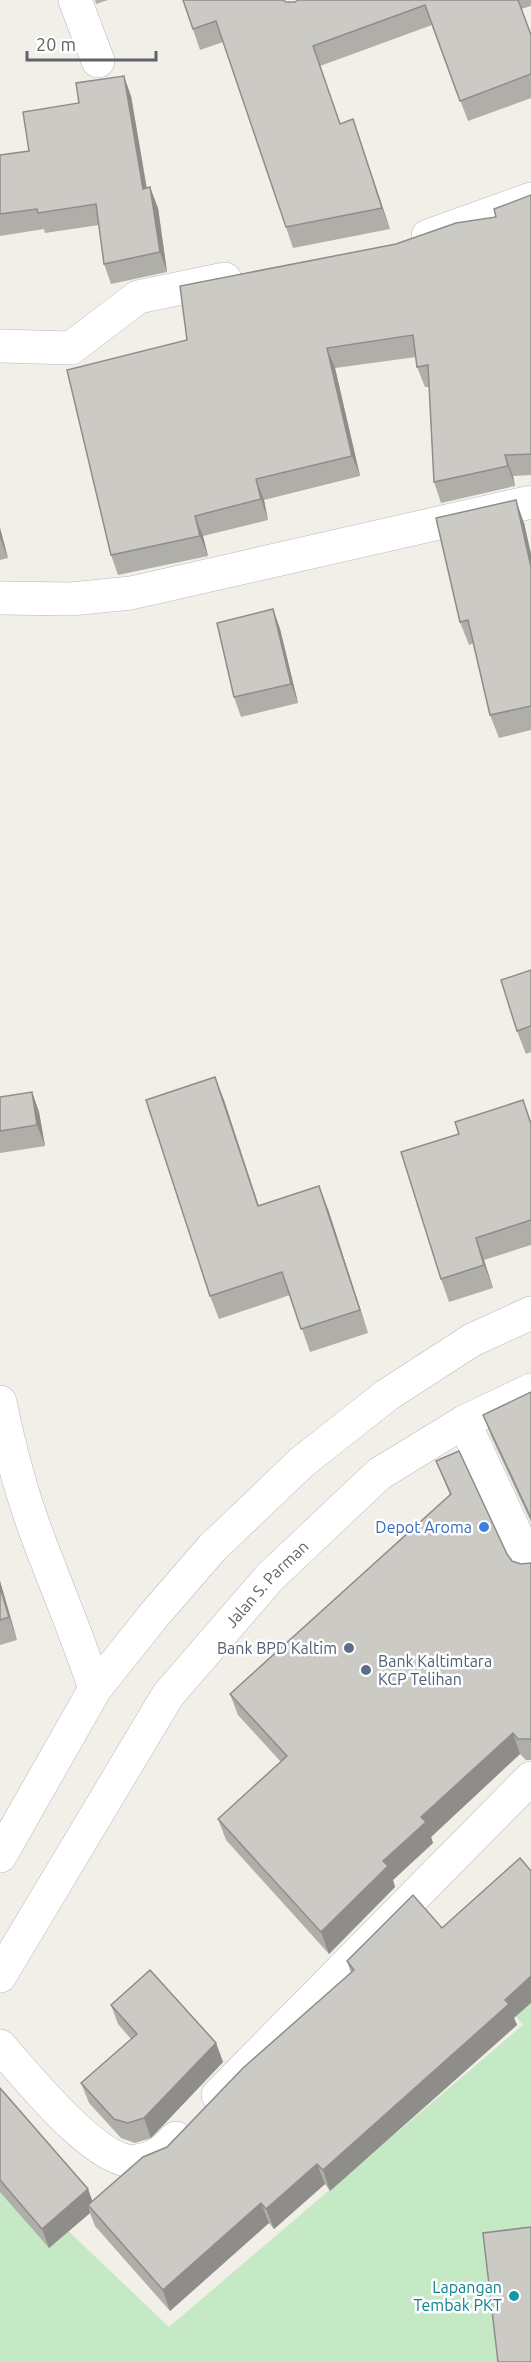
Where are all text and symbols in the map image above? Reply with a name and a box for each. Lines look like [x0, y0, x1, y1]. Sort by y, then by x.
scale bar [27, 24, 156, 62]
text: 20 m [36, 34, 76, 54]
place label: Depot Aroma [375, 1518, 472, 1536]
marker: Depot Aroma [477, 1520, 491, 1534]
street label: Jalan S. Parman [222, 1537, 312, 1631]
place label: Bank BPD Kaltim [217, 1639, 337, 1657]
marker: Bank BPD Kaltim [342, 1641, 356, 1655]
place label: Bank Kaltimtara KCP Telihan [378, 1652, 492, 1688]
marker: Bank Kaltimtara KCP Telihan [359, 1663, 373, 1677]
place label: Lapangan Tembak PKT [413, 2278, 502, 2314]
marker: Lapangan Tembak PKT [507, 2289, 521, 2303]

